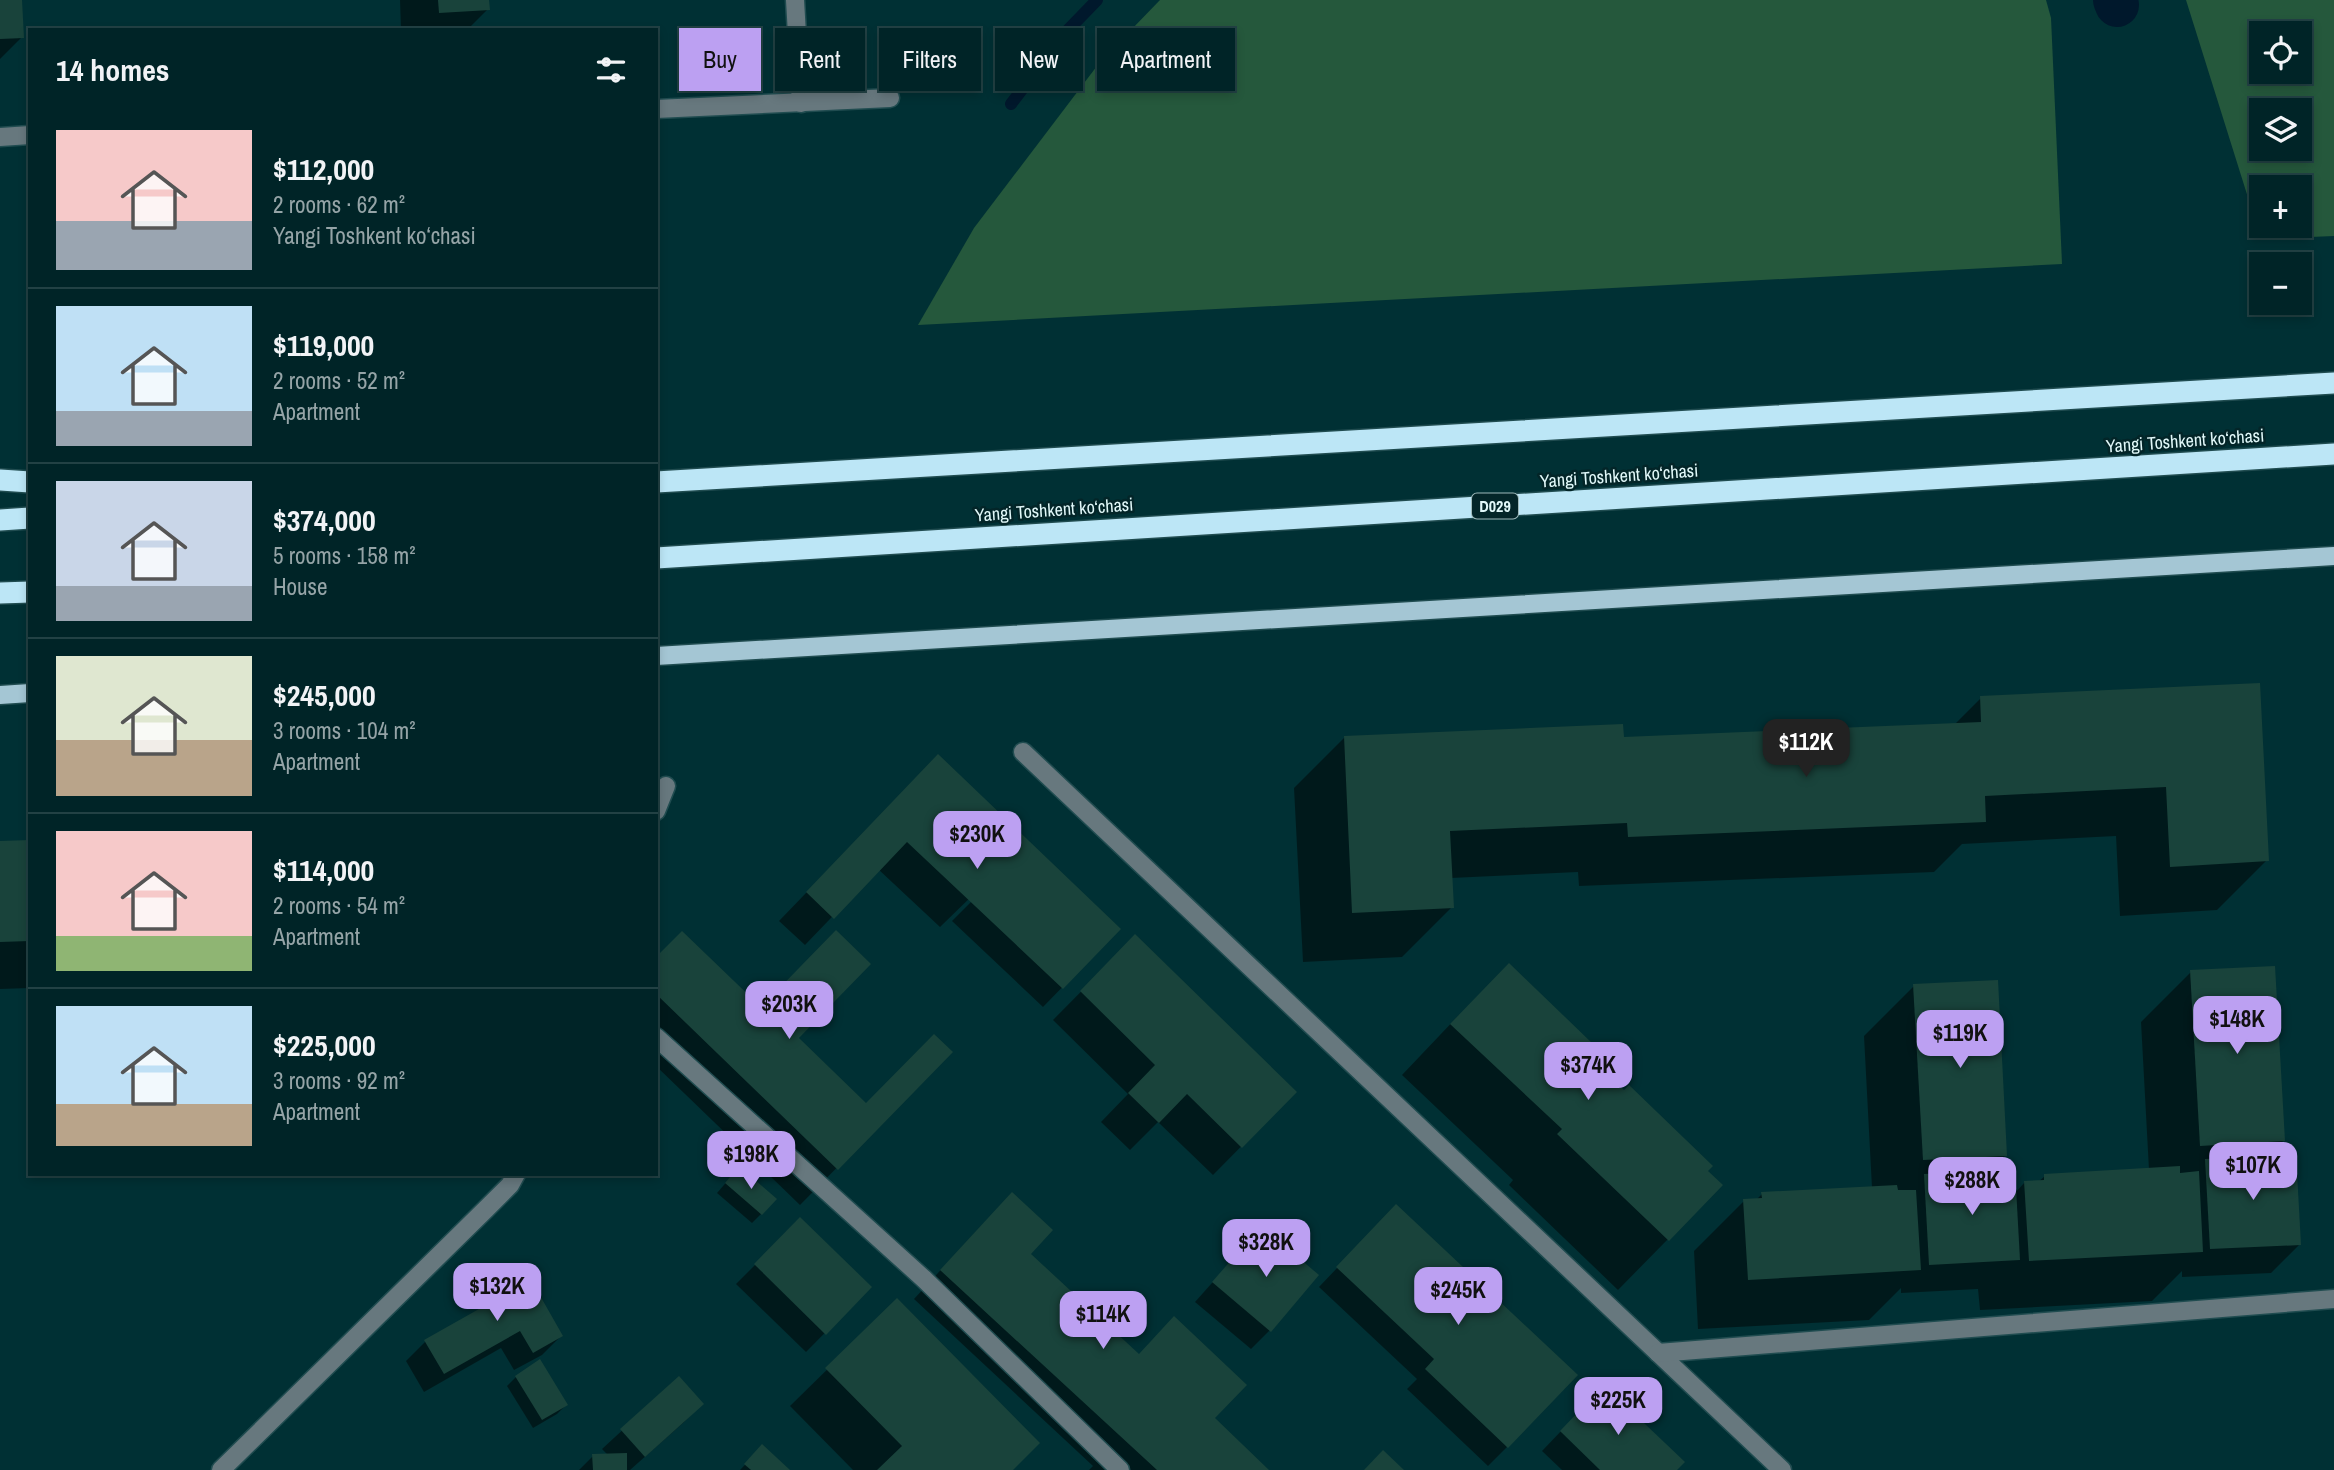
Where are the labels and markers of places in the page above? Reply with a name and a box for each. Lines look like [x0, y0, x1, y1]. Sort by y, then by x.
pin: $112K [1757, 720, 1855, 779]
pin: $230K [928, 812, 1026, 871]
pin: $203K [740, 982, 838, 1041]
pin: $148K [2188, 996, 2286, 1056]
pin: $119K [1911, 1010, 2009, 1070]
pin: $374K [1539, 1042, 1637, 1102]
pin: $198K [702, 1132, 800, 1191]
pin: $107K [2204, 1142, 2302, 1202]
pin: $288K [1923, 1158, 2021, 1217]
pin: $328K [1217, 1220, 1315, 1279]
pin: $132K [448, 1264, 546, 1323]
pin: $245K [1409, 1268, 1507, 1327]
pin: $114K [1054, 1292, 1152, 1351]
pin: $225K [1569, 1378, 1667, 1437]

